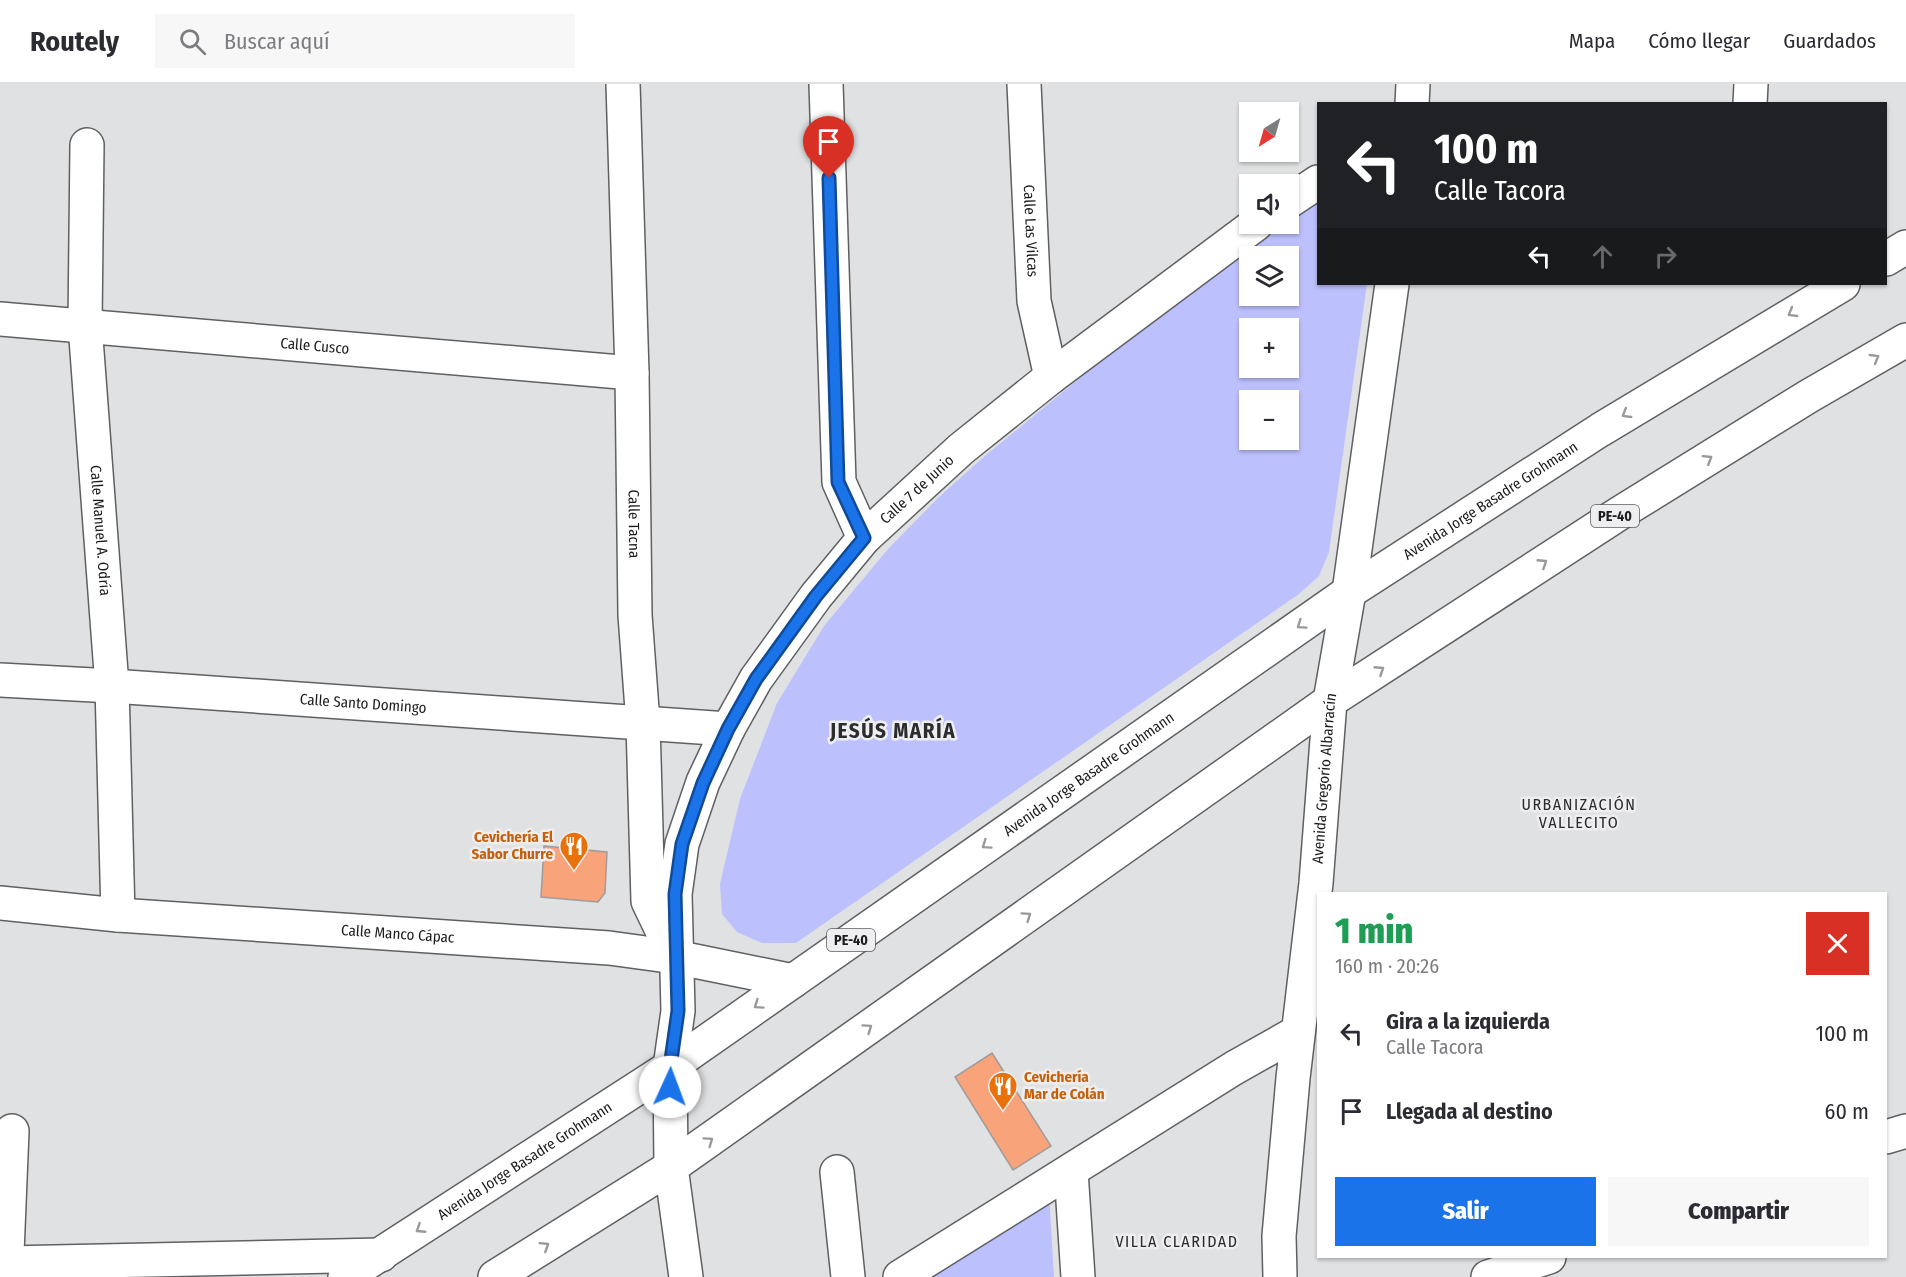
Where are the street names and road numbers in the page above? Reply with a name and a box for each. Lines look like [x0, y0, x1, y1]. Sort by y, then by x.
street label: Calle Las Vilcas [1020, 184, 1042, 277]
street label: Calle Cusco [280, 334, 350, 358]
street label: Avenida Jorge Basadre Grohmann [1400, 438, 1581, 564]
street label: Calle 7 de Junio [876, 451, 958, 528]
street label: Calle Manuel A. Odría [87, 465, 114, 596]
street label: Calle Tacna [624, 489, 643, 558]
road number: PE-40 [1591, 505, 1639, 527]
street label: Calle Santo Domingo [299, 690, 427, 717]
street label: Avenida Gregorio Albarracín [1309, 692, 1340, 864]
street label: Avenida Jorge Basadre Grohmann [1000, 708, 1178, 840]
street label: Calle Manco Cápac [341, 921, 456, 947]
road number: PE-40 [827, 929, 875, 951]
street label: Avenida Jorge Basadre Grohmann [434, 1098, 615, 1224]

